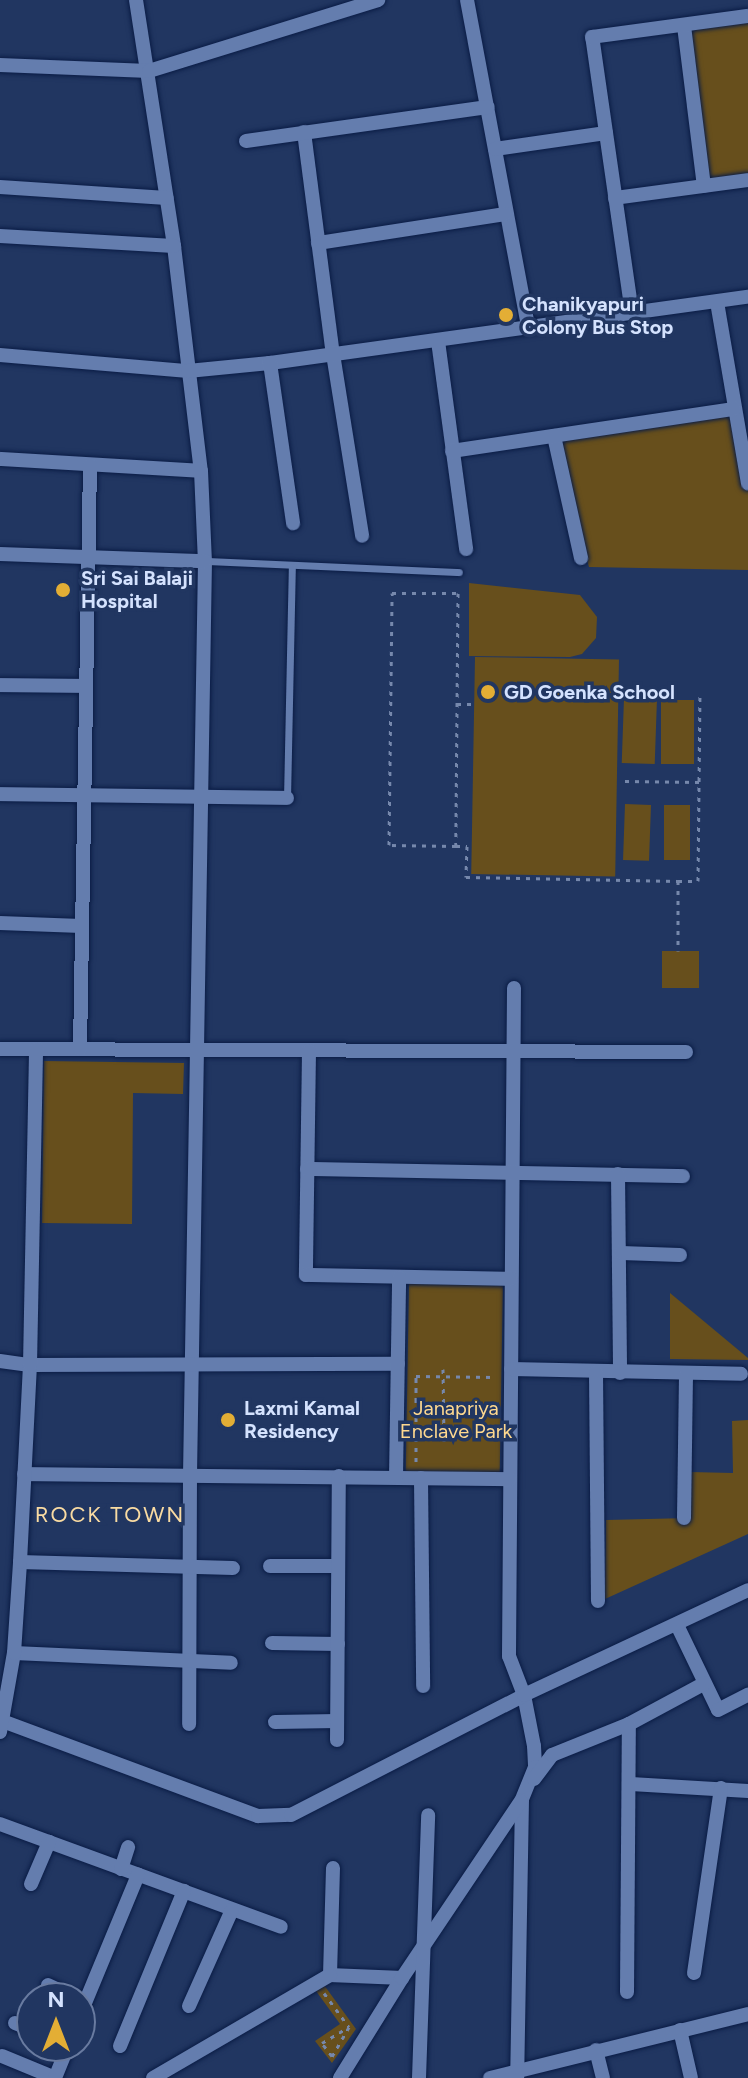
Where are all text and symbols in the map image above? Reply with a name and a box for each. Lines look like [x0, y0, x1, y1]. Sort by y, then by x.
place label: Chanikyapuri Colony Bus Stop [522, 292, 673, 339]
marker: Chanikyapuri Colony Bus Stop [497, 306, 515, 324]
place label: Sri Sai Balaji Hospital [81, 566, 193, 613]
marker: Sri Sai Balaji Hospital [52, 579, 74, 601]
place label: GD Goenka School [504, 680, 675, 704]
marker: GD Goenka School [479, 683, 497, 701]
place label: Laxmi Kamal Residency [244, 1396, 360, 1443]
park label: Janapriya Enclave Park [400, 1397, 512, 1444]
marker: Laxmi Kamal Residency [219, 1411, 237, 1429]
district label: ROCK TOWN [35, 1502, 185, 1528]
north arrow [16, 1982, 96, 2062]
text: N [47, 1986, 65, 2013]

